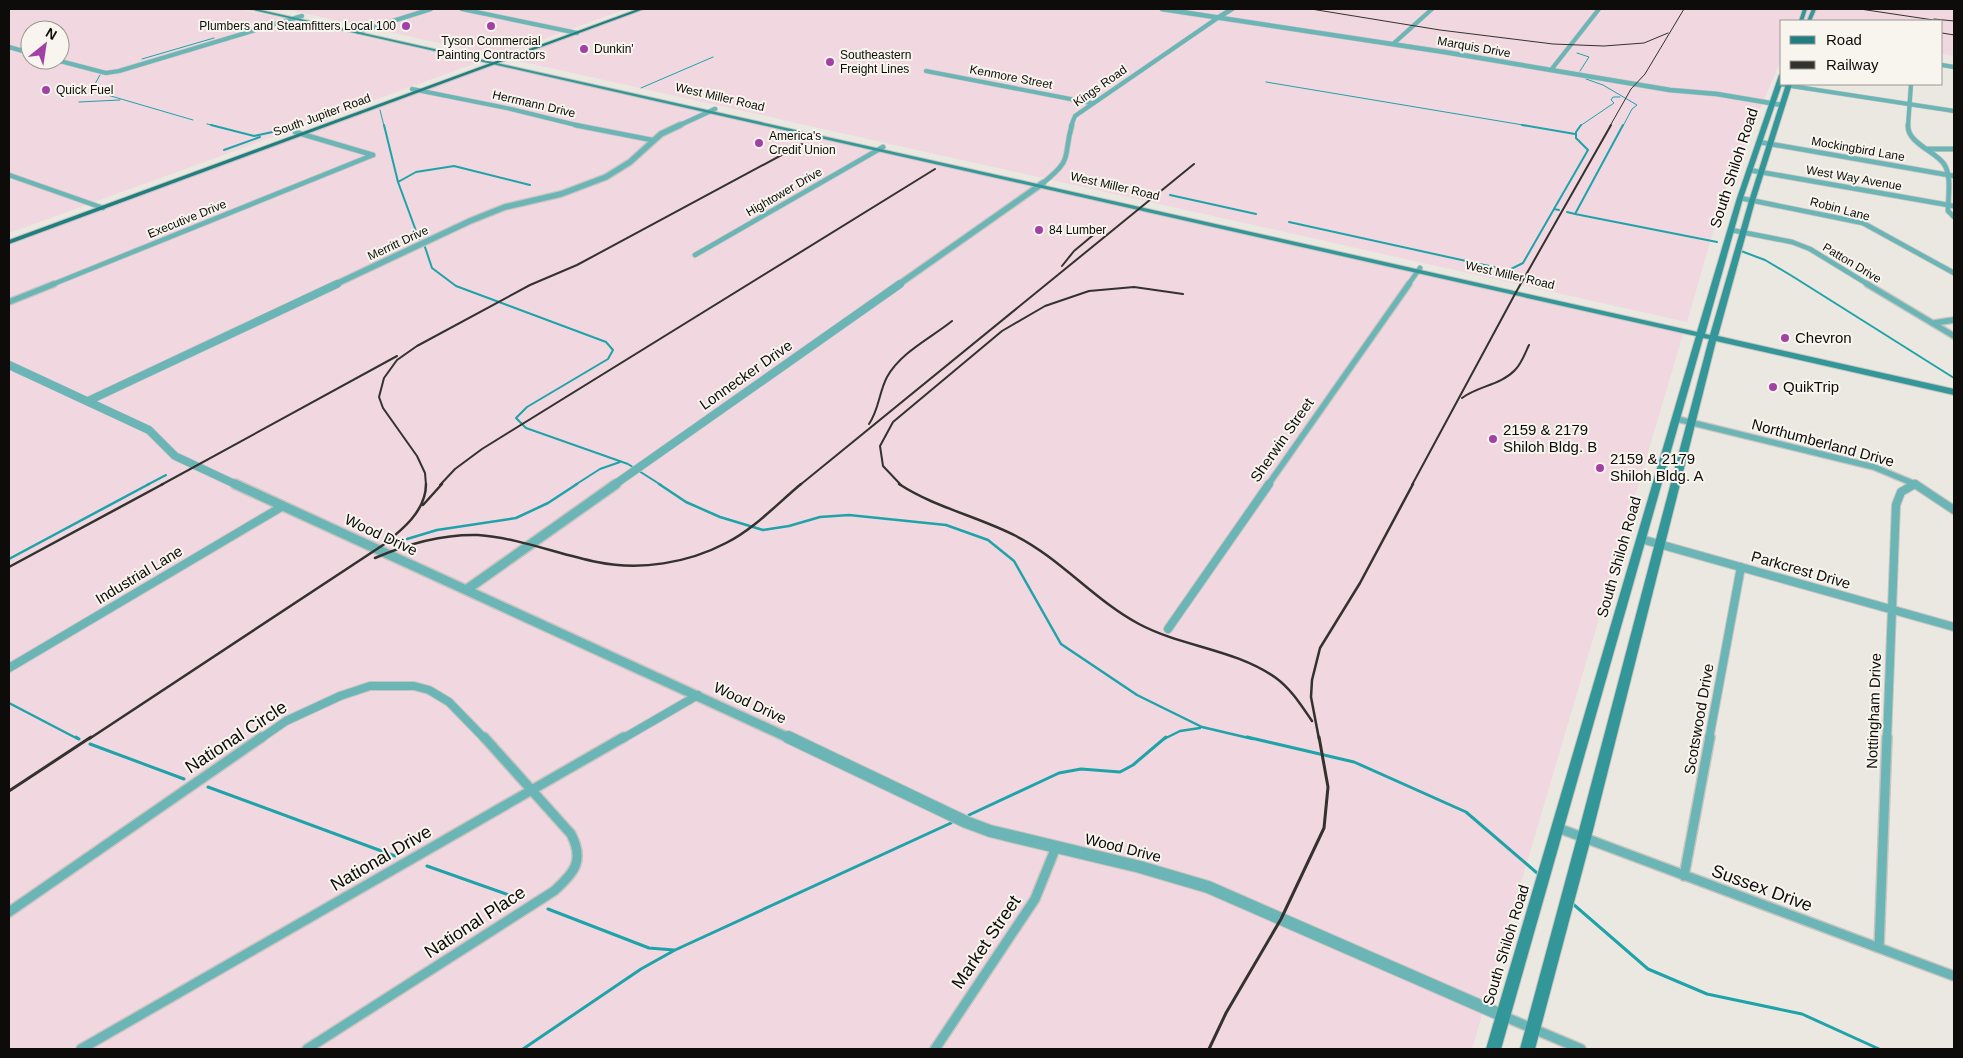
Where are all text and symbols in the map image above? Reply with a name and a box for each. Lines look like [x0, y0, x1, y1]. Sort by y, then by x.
place label: Plumbers and Steamfitters Local 100 [199, 19, 396, 33]
north arrow [20, 20, 70, 70]
marker: Plumbers and Steamfitters Local 100 [400, 20, 412, 32]
marker: Tyson Commercial Painting Contractors [485, 20, 497, 32]
legend [1780, 20, 1943, 85]
text: N [43, 24, 60, 43]
text: Road [1826, 31, 1862, 48]
place label: Tyson Commercial Painting Contractors [437, 34, 545, 62]
street label: Marquis Drive [1436, 34, 1512, 60]
place label: Dunkin' [594, 42, 634, 56]
marker: Dunkin' [578, 43, 590, 55]
place label: Southeastern Freight Lines [840, 48, 911, 76]
marker: Southeastern Freight Lines [824, 56, 836, 68]
text: Railway [1826, 56, 1879, 73]
street label: Kenmore Street [968, 62, 1054, 92]
street label: Kings Road [1071, 62, 1129, 110]
street label: West Miller Road [674, 80, 766, 114]
place label: Quick Fuel [56, 83, 113, 97]
marker: Quick Fuel [40, 84, 52, 96]
street label: Herrmann Drive [491, 88, 577, 120]
street label: South Jupiter Road [271, 91, 373, 139]
street label: South Shiloh Road [1706, 106, 1761, 230]
place label: America's Credit Union [769, 129, 836, 157]
street label: Mockingbird Lane [1810, 134, 1906, 164]
marker: America's Credit Union [753, 137, 765, 149]
street label: West Way Avenue [1805, 163, 1903, 193]
street label: Hightower Drive [744, 164, 825, 219]
street label: West Miller Road [1069, 169, 1161, 203]
street label: Robin Lane [1809, 194, 1872, 224]
street label: Executive Drive [146, 197, 229, 241]
street label: Merritt Drive [365, 223, 431, 263]
place label: 84 Lumber [1049, 223, 1106, 237]
marker: 84 Lumber [1033, 224, 1045, 236]
street label: Patton Drive [1820, 240, 1884, 286]
street label: West Miller Road [1464, 258, 1556, 292]
place label: Chevron [1795, 329, 1852, 346]
marker: Chevron [1779, 332, 1791, 344]
street label: Lonnecker Drive [696, 336, 795, 413]
place label: QuikTrip [1783, 378, 1839, 395]
marker: QuikTrip [1767, 381, 1779, 393]
street label: Sherwin Street [1246, 394, 1317, 485]
street label: Northumberland Drive [1750, 415, 1896, 470]
place label: 2159 & 2179 Shiloh Bldg. B [1503, 421, 1597, 455]
marker: 2159 & 2179 Shiloh Bldg. B [1487, 433, 1499, 445]
place label: 2159 & 2179 Shiloh Bldg. A [1610, 450, 1703, 484]
marker: 2159 & 2179 Shiloh Bldg. A [1594, 462, 1606, 474]
street label: South Shiloh Road [1593, 494, 1644, 619]
street label: Wood Drive [342, 510, 420, 559]
street label: Industrial Lane [92, 542, 185, 607]
street label: Parkcrest Drive [1750, 547, 1853, 592]
street label: Nottingham Drive [1863, 653, 1884, 769]
street label: Scotswood Drive [1680, 662, 1717, 776]
street label: Wood Drive [711, 678, 789, 727]
street label: National Circle [181, 697, 291, 777]
street label: National Drive [327, 821, 435, 895]
street label: Wood Drive [1083, 830, 1163, 865]
street label: Sussex Drive [1709, 860, 1815, 916]
street label: National Place [421, 882, 529, 962]
street label: South Shiloh Road [1479, 883, 1532, 1007]
street label: Market Street [948, 892, 1024, 992]

